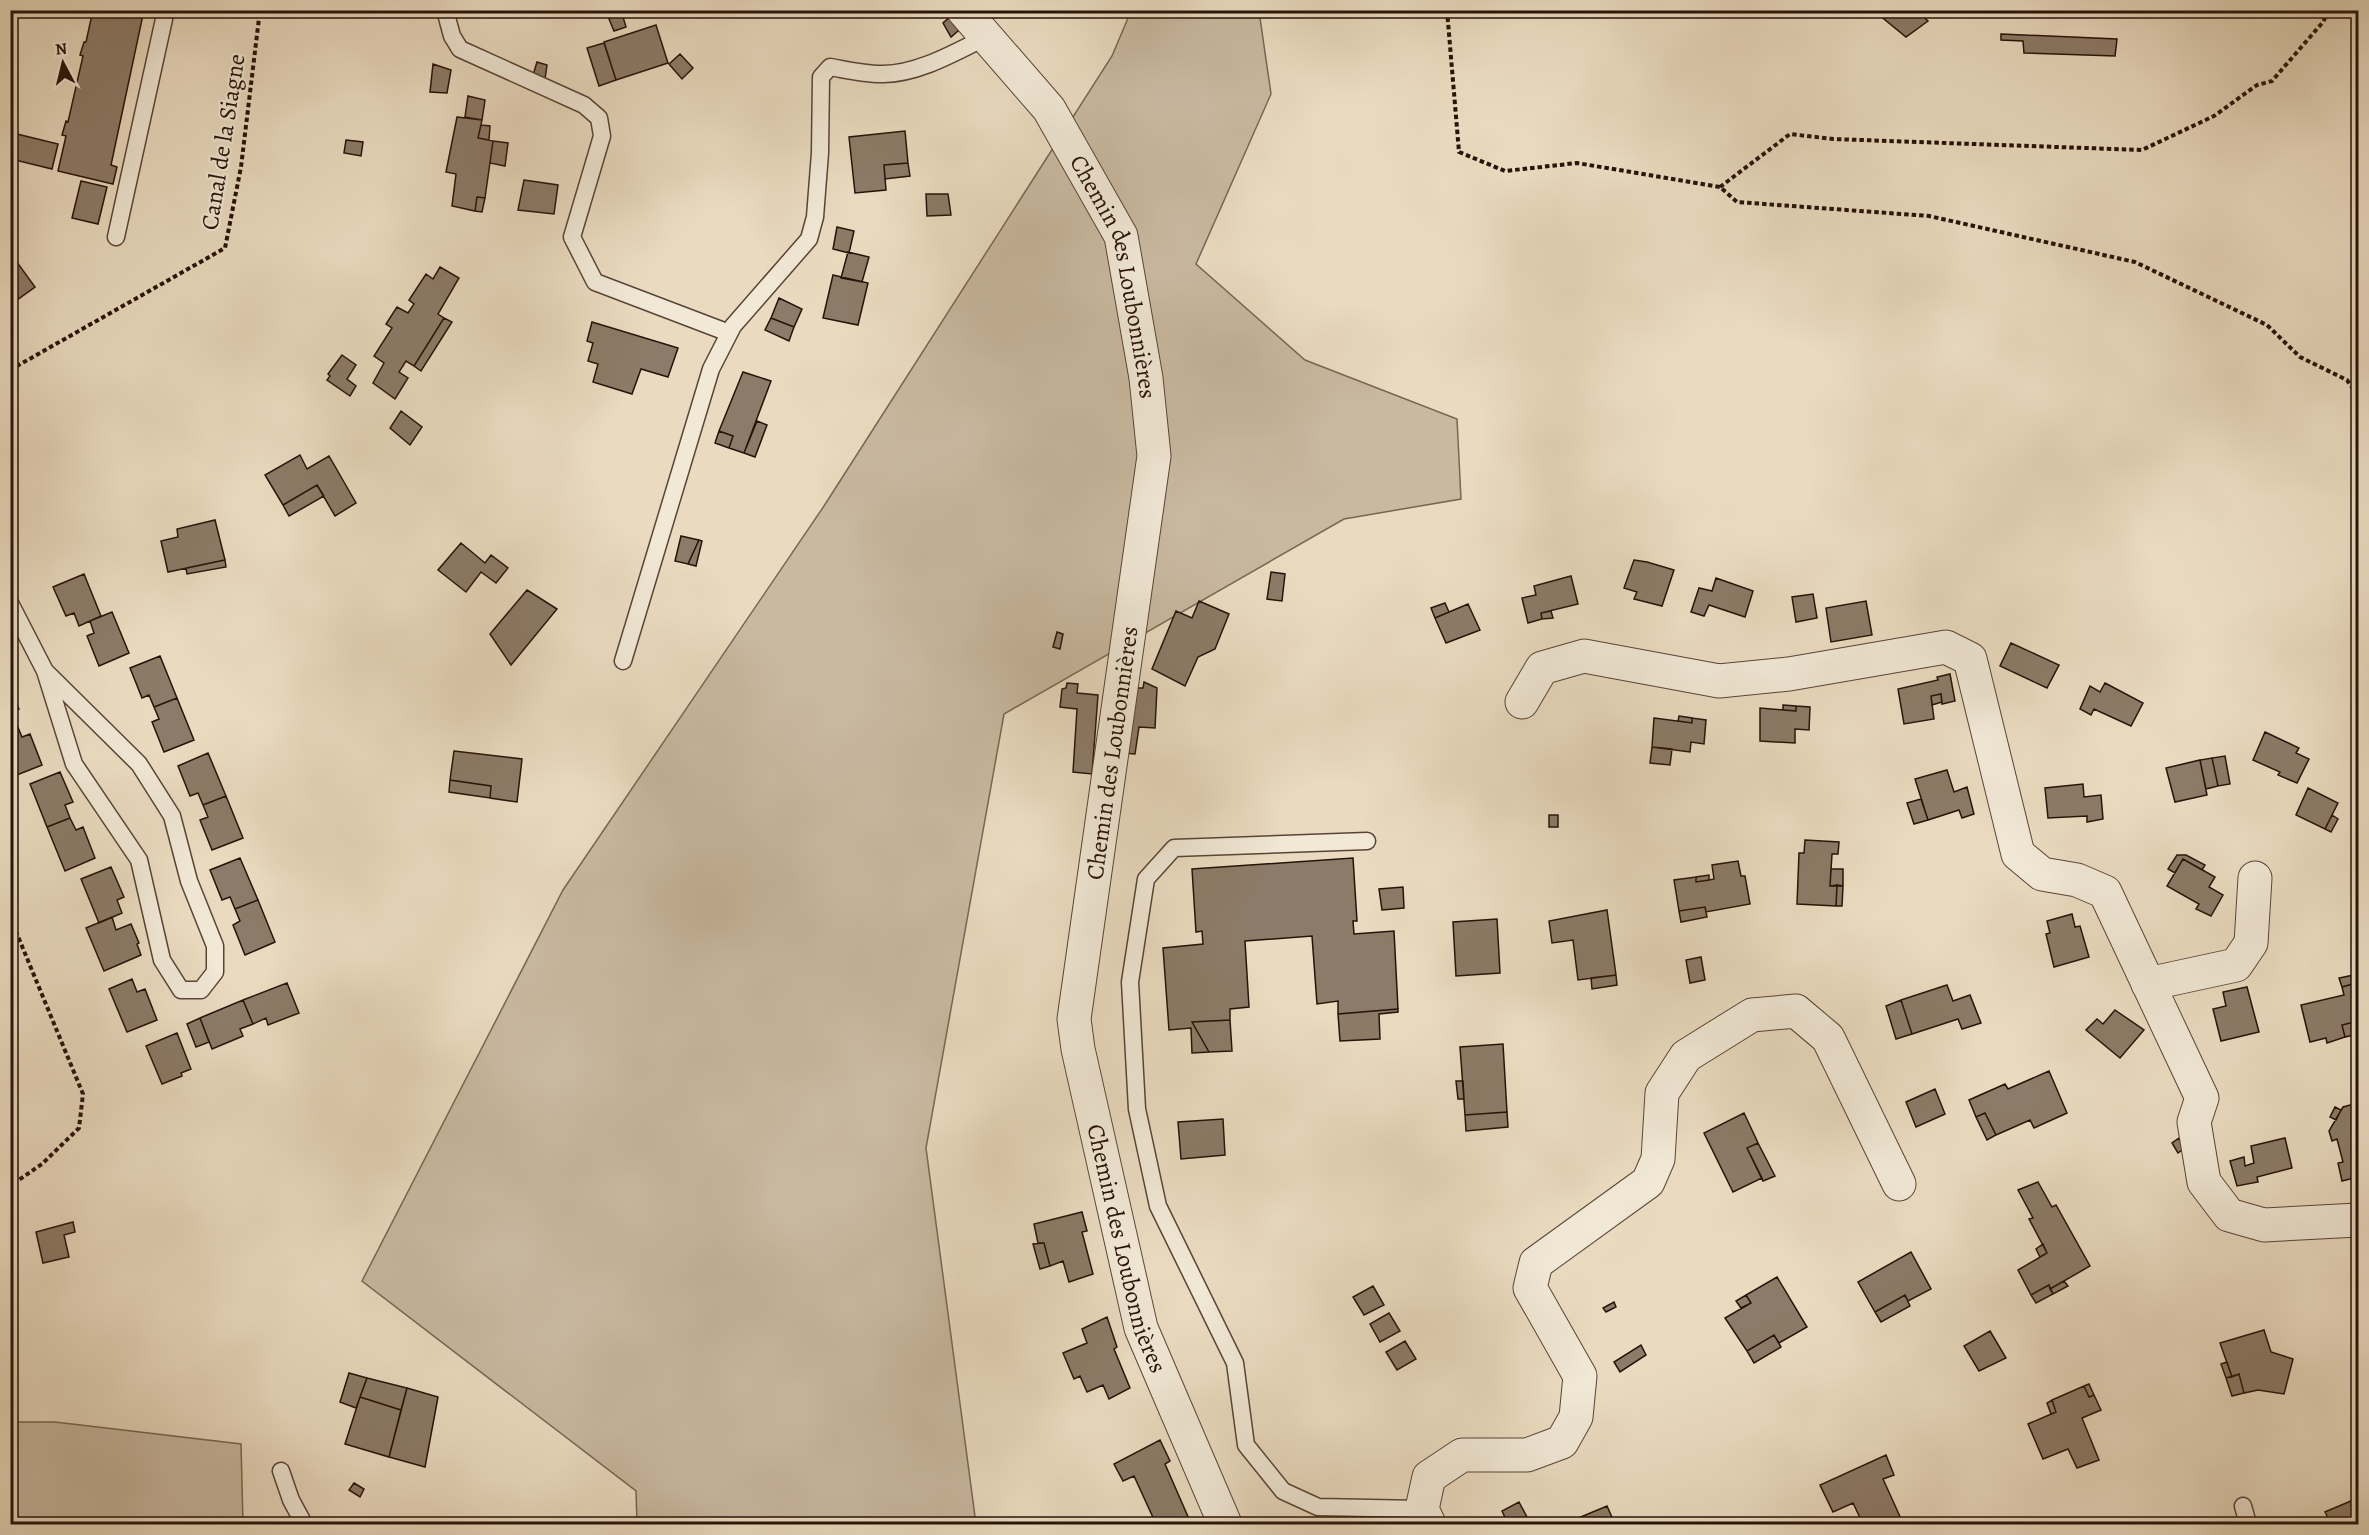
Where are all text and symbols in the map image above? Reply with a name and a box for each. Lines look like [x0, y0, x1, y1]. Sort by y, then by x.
north arrow [33, 33, 93, 93]
text: N [54, 37, 69, 61]
street label: Canal de la Siagne [193, 52, 253, 232]
street label: Chemin des Loubonnières [1062, 149, 1164, 400]
street label: Chemin des Loubonnières [1078, 624, 1146, 882]
street label: Chemin des Loubonnières [1079, 1121, 1174, 1378]

